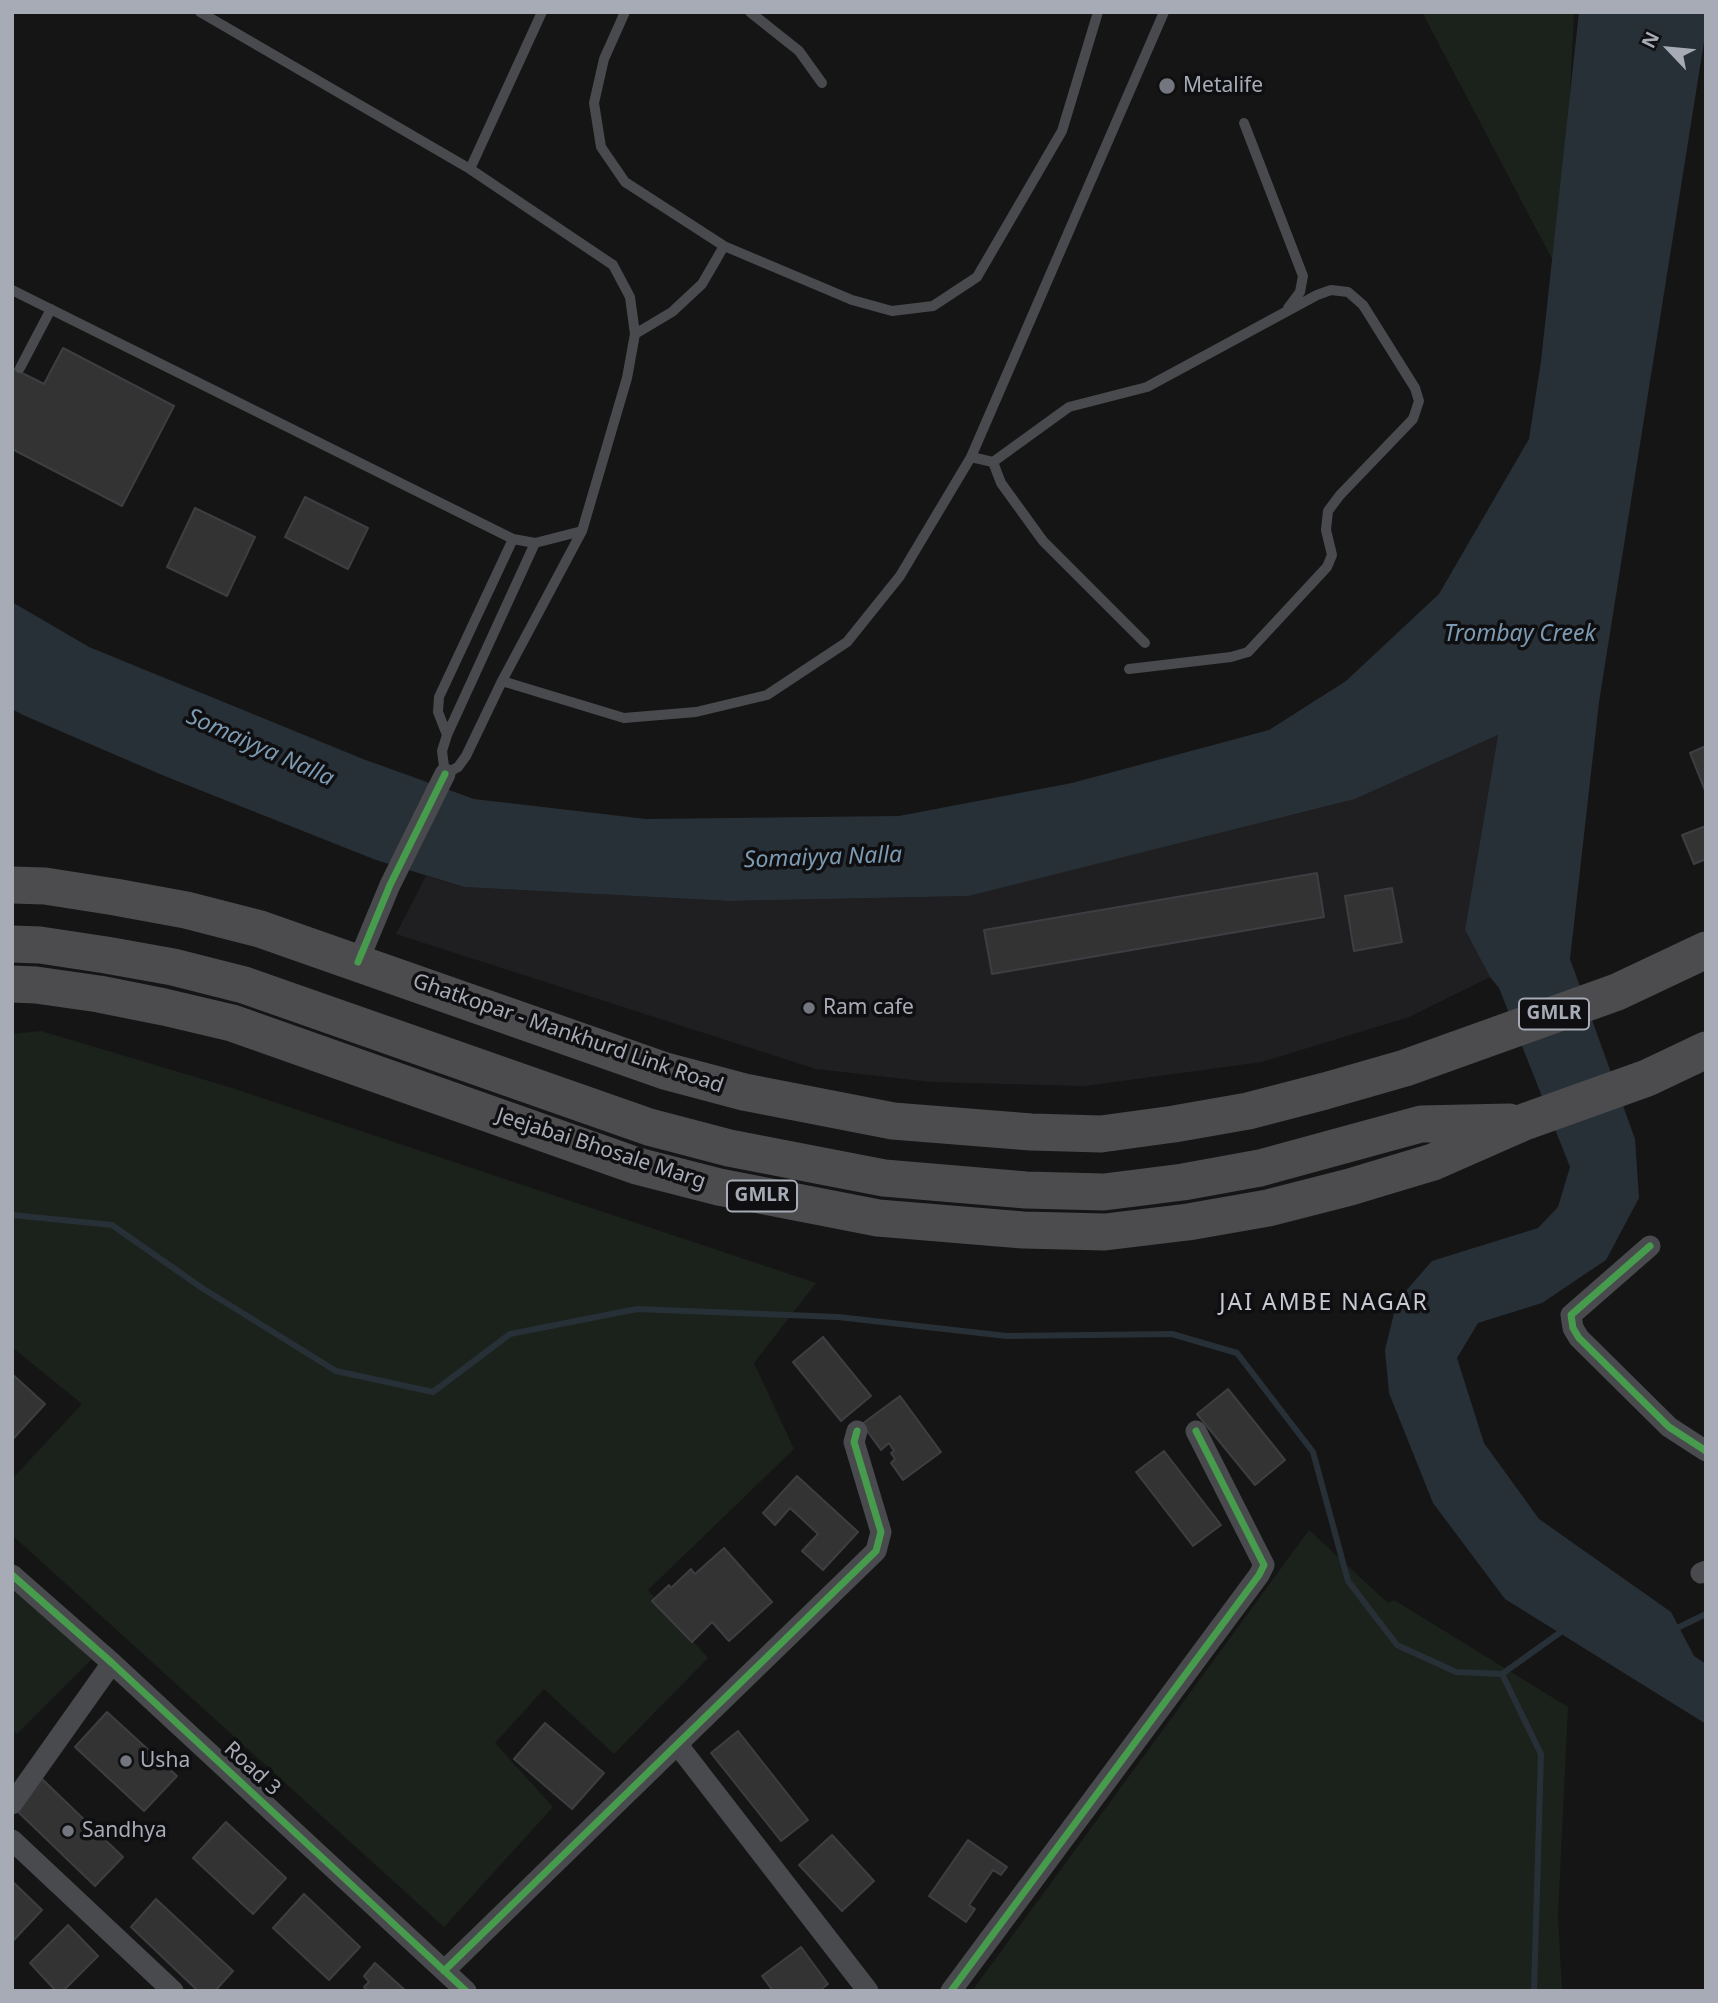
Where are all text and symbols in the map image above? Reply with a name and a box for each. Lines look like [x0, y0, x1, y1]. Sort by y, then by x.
north arrow [1634, 14, 1704, 84]
text: N [1635, 27, 1665, 52]
place label: Metalife [1183, 73, 1263, 99]
marker: Metalife [1157, 76, 1177, 96]
water label: Trombay Creek [1444, 620, 1596, 648]
water label: Somaiyya Nalla [182, 703, 338, 793]
water label: Somaiyya Nalla [743, 841, 903, 875]
street label: Ghatkopar - Mankhurd Link Road [409, 969, 727, 1099]
place label: Ram cafe [823, 995, 914, 1021]
road number: GMLR [1519, 998, 1589, 1030]
marker: Ram cafe [801, 1000, 817, 1016]
street label: Jeejabai Bhosale Marg [493, 1103, 709, 1195]
road number: GMLR [727, 1180, 797, 1212]
district label: JAI AMBE NAGAR [1221, 1289, 1427, 1317]
street label: Road 3 [219, 1737, 285, 1801]
place label: Usha [140, 1748, 190, 1774]
marker: Usha [118, 1753, 134, 1769]
place label: Sandhya [82, 1818, 167, 1844]
marker: Sandhya [60, 1823, 76, 1839]

